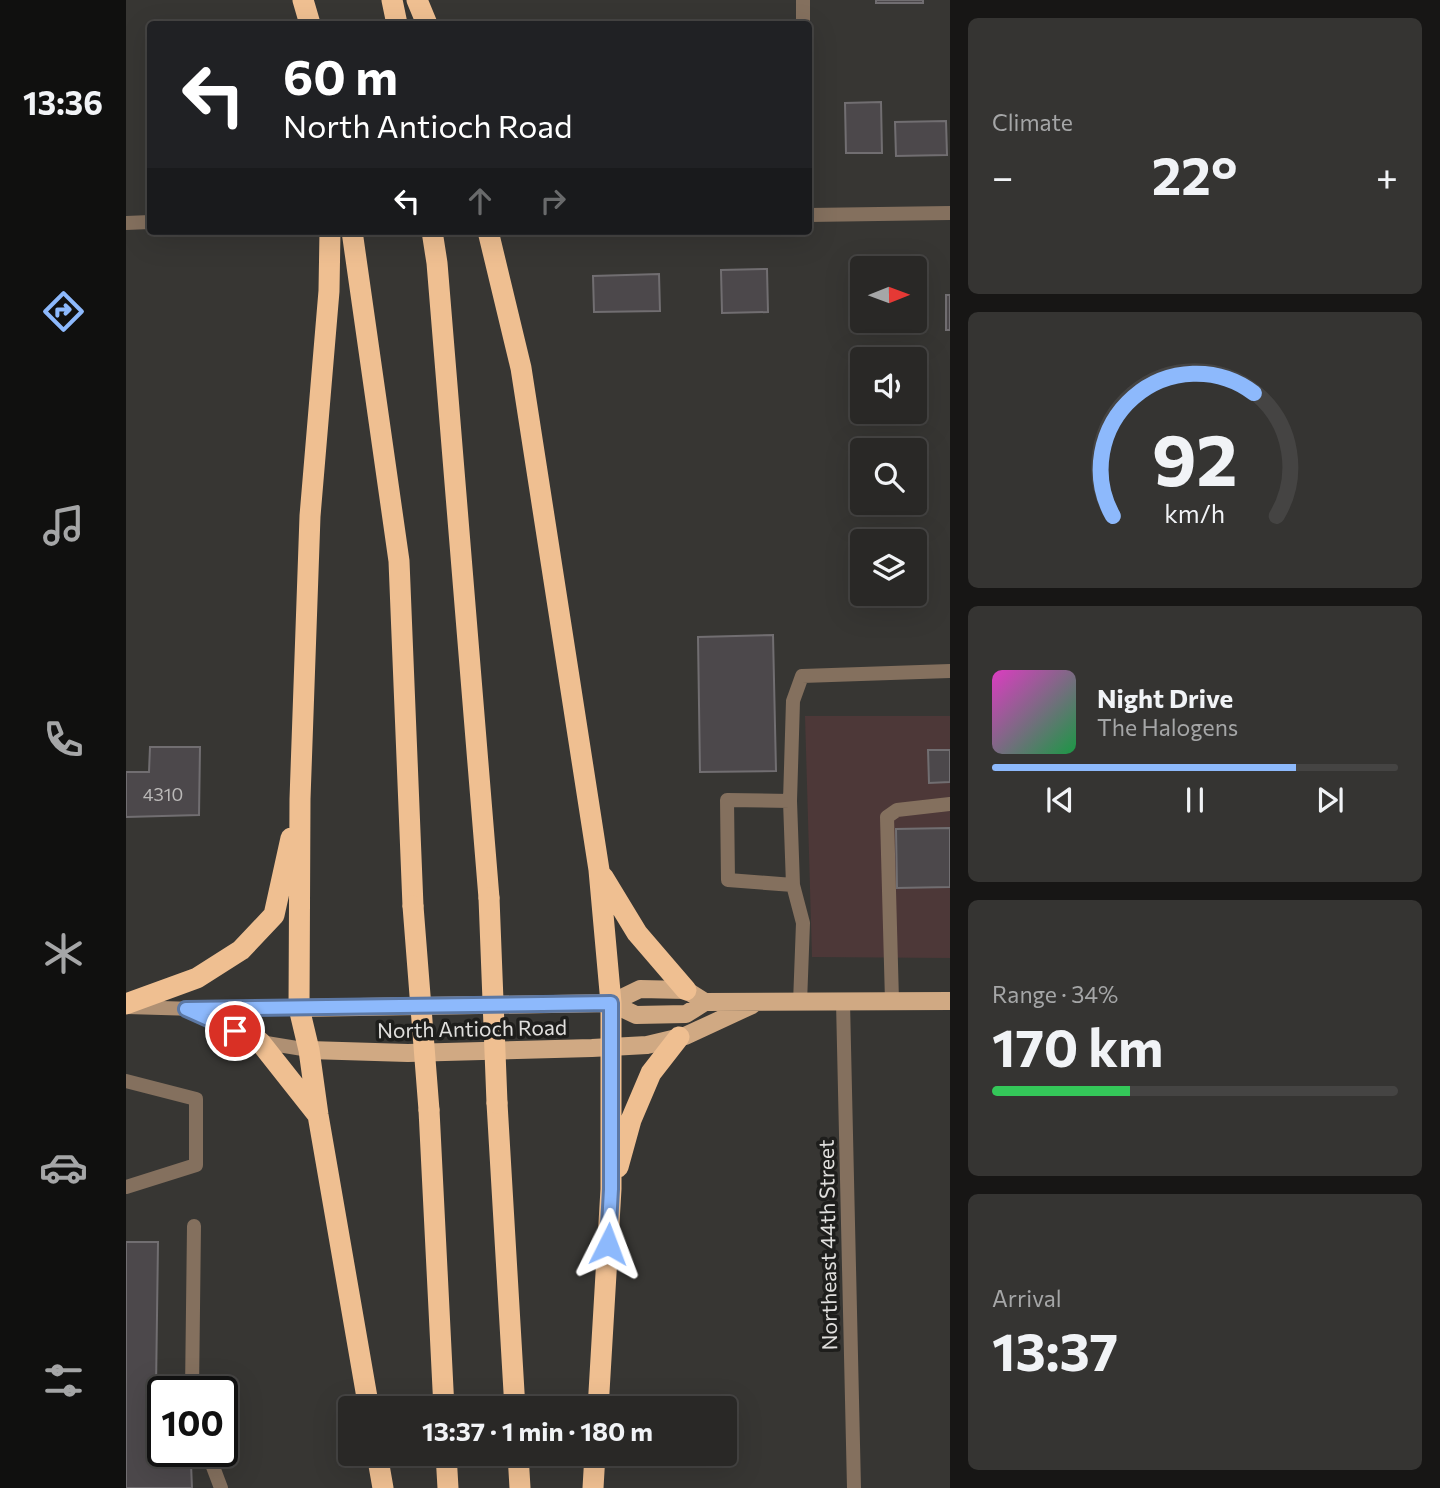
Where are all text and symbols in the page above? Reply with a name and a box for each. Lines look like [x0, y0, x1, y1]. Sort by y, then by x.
text: 60 m [283, 45, 398, 105]
icon: left [168, 49, 259, 140]
text: 13:36 [23, 82, 103, 122]
text: North Antioch Road [283, 105, 573, 145]
text: Climate [992, 108, 1073, 136]
text: 22° [1152, 142, 1237, 206]
text: − [992, 152, 1014, 199]
text: + [1376, 152, 1398, 199]
icon: left [388, 182, 426, 220]
icon: ahead [461, 182, 499, 220]
icon: right [534, 182, 572, 220]
north arrow [850, 256, 928, 332]
map controls [850, 256, 927, 606]
icon: directions [39, 287, 88, 336]
button: sound [850, 347, 927, 424]
text: 92 [1152, 412, 1238, 501]
button: search [850, 438, 927, 515]
text: km/h [1165, 498, 1225, 528]
icon: music [39, 501, 88, 550]
button: layers [850, 529, 927, 606]
text: Night Drive [1097, 682, 1233, 713]
text: The Halogens [1097, 713, 1238, 741]
icon: phone [39, 715, 88, 764]
icon: previous [1041, 781, 1079, 819]
icon: pause [1176, 781, 1214, 819]
icon: next [1311, 781, 1349, 819]
house number: 4310 [143, 783, 183, 805]
icon: climate [39, 929, 88, 978]
text: Range · 34% [992, 980, 1118, 1008]
pin [205, 1001, 265, 1061]
icon: arrive [216, 1012, 254, 1050]
street label: North Antioch Road [377, 1014, 567, 1042]
text: 170 km [992, 1014, 1164, 1078]
street label: Northeast 44th Street [813, 1139, 841, 1351]
icon: car [39, 1143, 88, 1192]
position arrow [571, 1207, 645, 1281]
text: Arrival [992, 1284, 1062, 1312]
text: 13:37 [992, 1318, 1118, 1382]
icon: filters [39, 1356, 88, 1405]
speed limit sign: 100 [147, 1376, 238, 1467]
text: 13:37 · 1 min · 180 m [422, 1415, 653, 1446]

